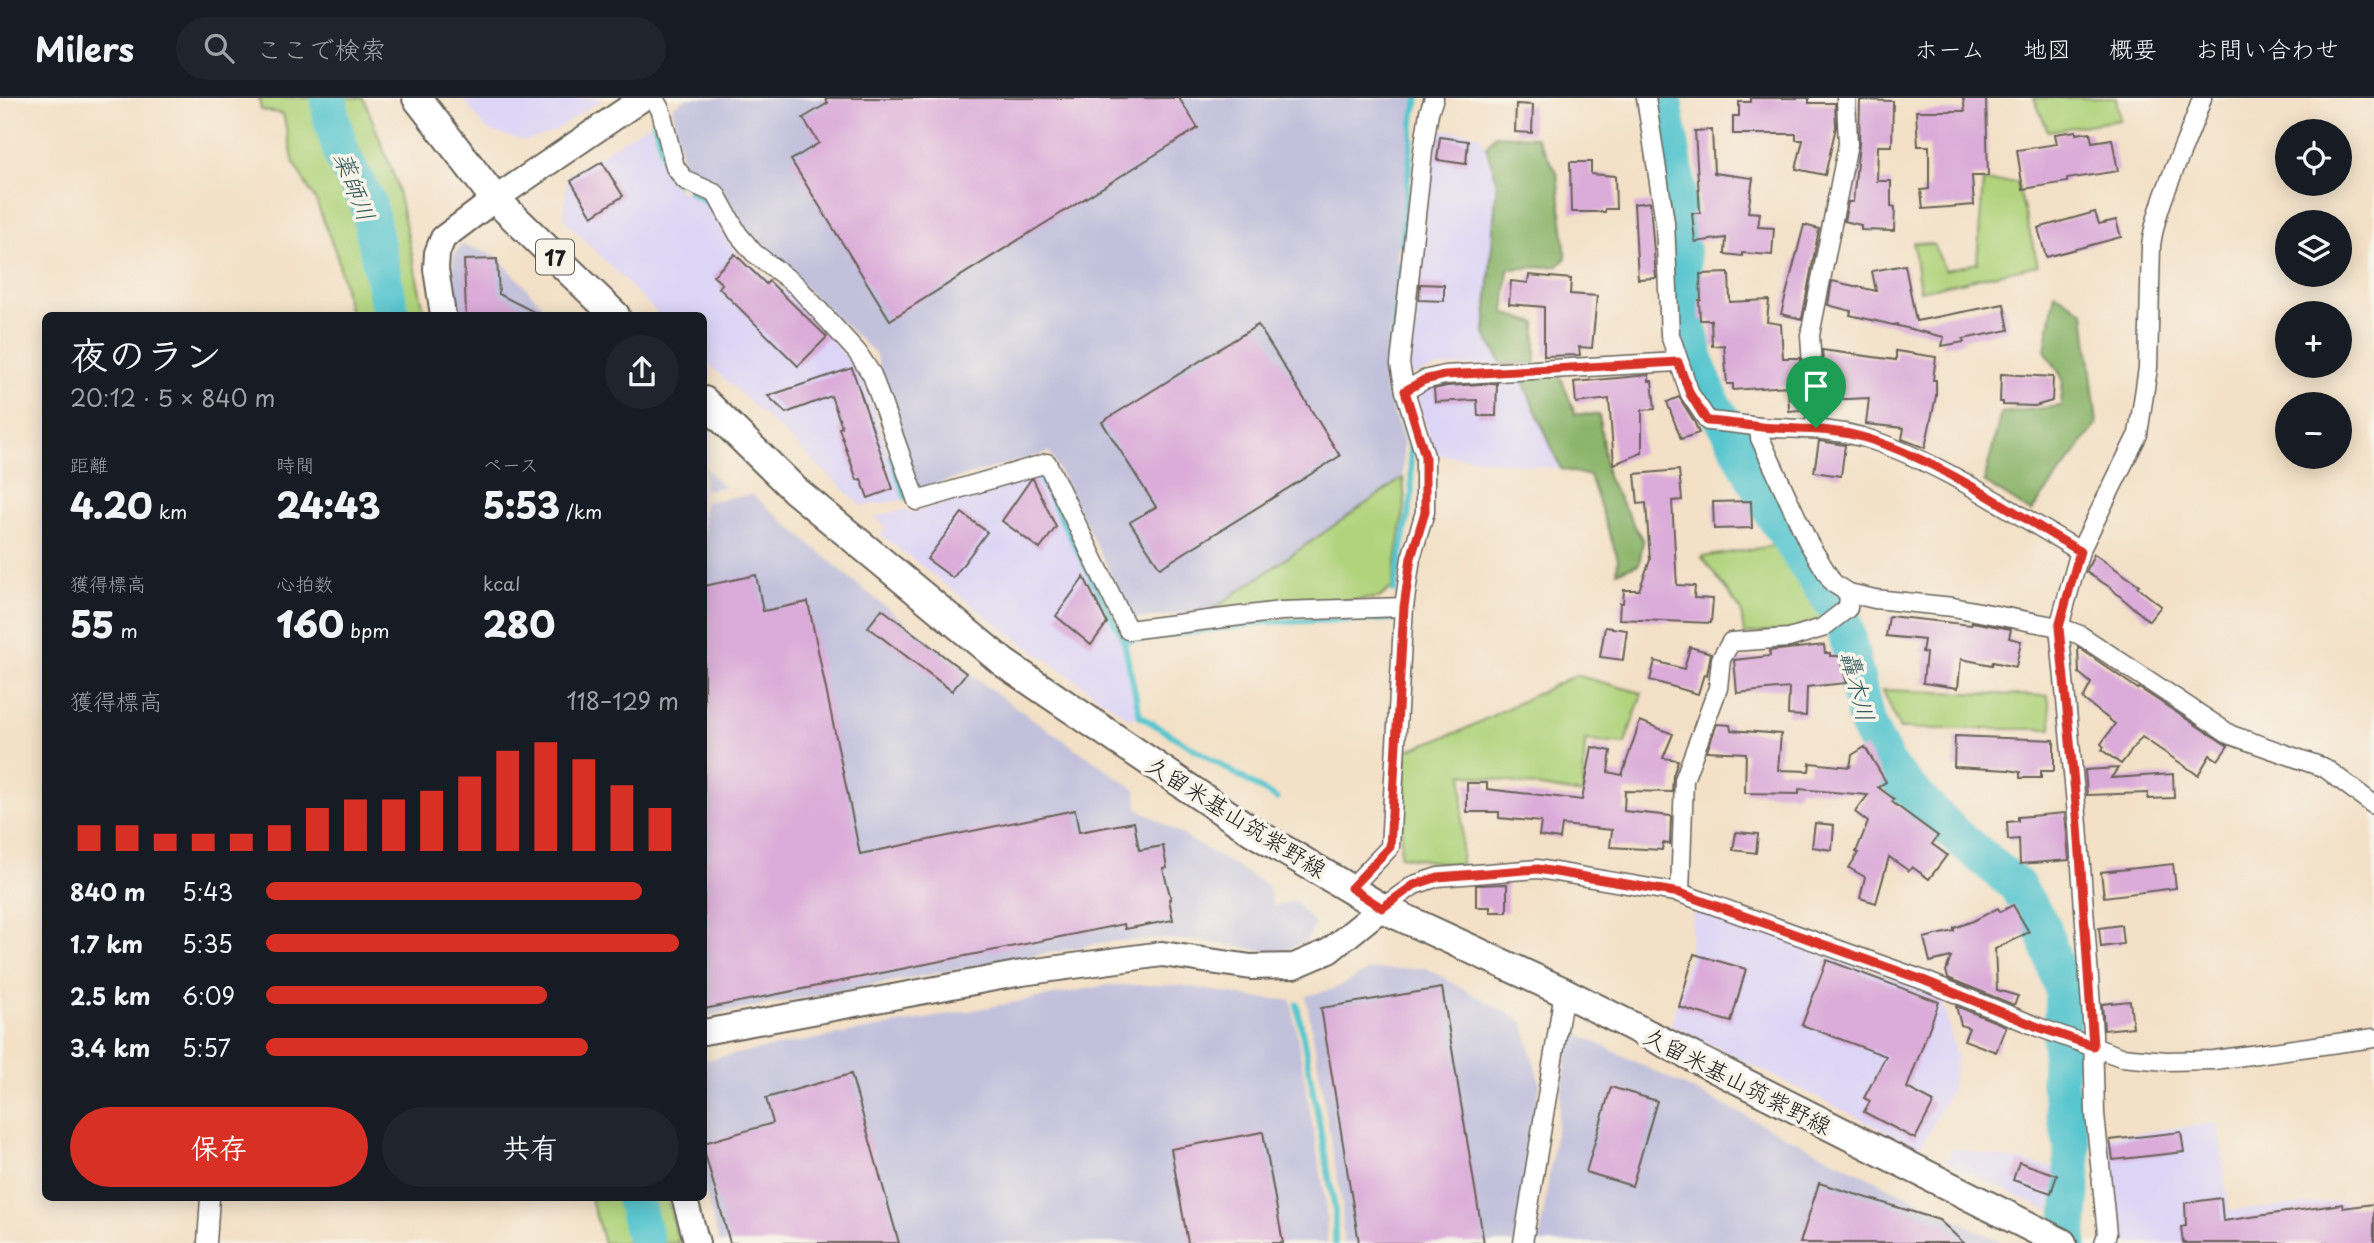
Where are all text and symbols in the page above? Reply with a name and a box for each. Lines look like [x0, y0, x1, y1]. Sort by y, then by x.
search box [176, 17, 666, 80]
text: Milers [35, 23, 134, 73]
icon: search [200, 29, 238, 67]
text: ここで検索 [256, 29, 386, 68]
text: ホーム [1914, 30, 1985, 66]
text: 地図 [2023, 30, 2071, 66]
text: 概要 [2109, 30, 2157, 66]
text: お問い合わせ [2195, 30, 2339, 66]
map controls [2275, 119, 2352, 469]
button: locate [2275, 119, 2352, 196]
water label: 薬師川 [326, 146, 386, 226]
button: layers [2275, 210, 2352, 287]
road number: 17 [536, 240, 574, 274]
button: + [2275, 301, 2352, 378]
text: 夜のラン [70, 325, 222, 382]
button: share [605, 335, 679, 409]
pin [1786, 356, 1846, 428]
icon: arrive [1797, 367, 1835, 405]
text: 20:12 · 5 × 840 m [70, 380, 275, 415]
button: − [2275, 392, 2352, 469]
text: 距離 [70, 450, 108, 478]
text: 時間 [276, 450, 314, 478]
text: ペース [483, 450, 539, 478]
text: 4.20 [70, 478, 153, 531]
text: 24:43 [276, 478, 380, 531]
text: 5:53 [483, 478, 560, 531]
text: km [153, 497, 187, 525]
text: /km [560, 497, 602, 525]
text: 獲得標高 [70, 569, 146, 597]
text: 心拍数 [276, 569, 333, 597]
text: kcal [483, 569, 521, 597]
text: 55 [70, 597, 114, 650]
text: 160 [276, 597, 344, 650]
text: 280 [483, 597, 555, 650]
text: m [114, 616, 138, 644]
text: bpm [344, 616, 390, 644]
water label: 轟木川 [1833, 647, 1885, 725]
text: 獲得標高 [70, 683, 162, 718]
text: 118–129 m [566, 683, 679, 718]
street label: 久留米基山筑紫野線 [1140, 746, 1334, 886]
text: 840 m [70, 874, 146, 909]
text: 5:43 [182, 874, 233, 909]
text: 1.7 km [70, 926, 143, 961]
text: 5:35 [182, 926, 233, 961]
text: 2.5 km [70, 978, 150, 1013]
text: 6:09 [182, 978, 235, 1013]
street label: 久留米基山筑紫野線 [1638, 1017, 1838, 1143]
text: 3.4 km [70, 1030, 150, 1065]
text: 5:57 [182, 1030, 231, 1065]
button: 保存 [70, 1107, 368, 1187]
button: 共有 [382, 1107, 679, 1187]

